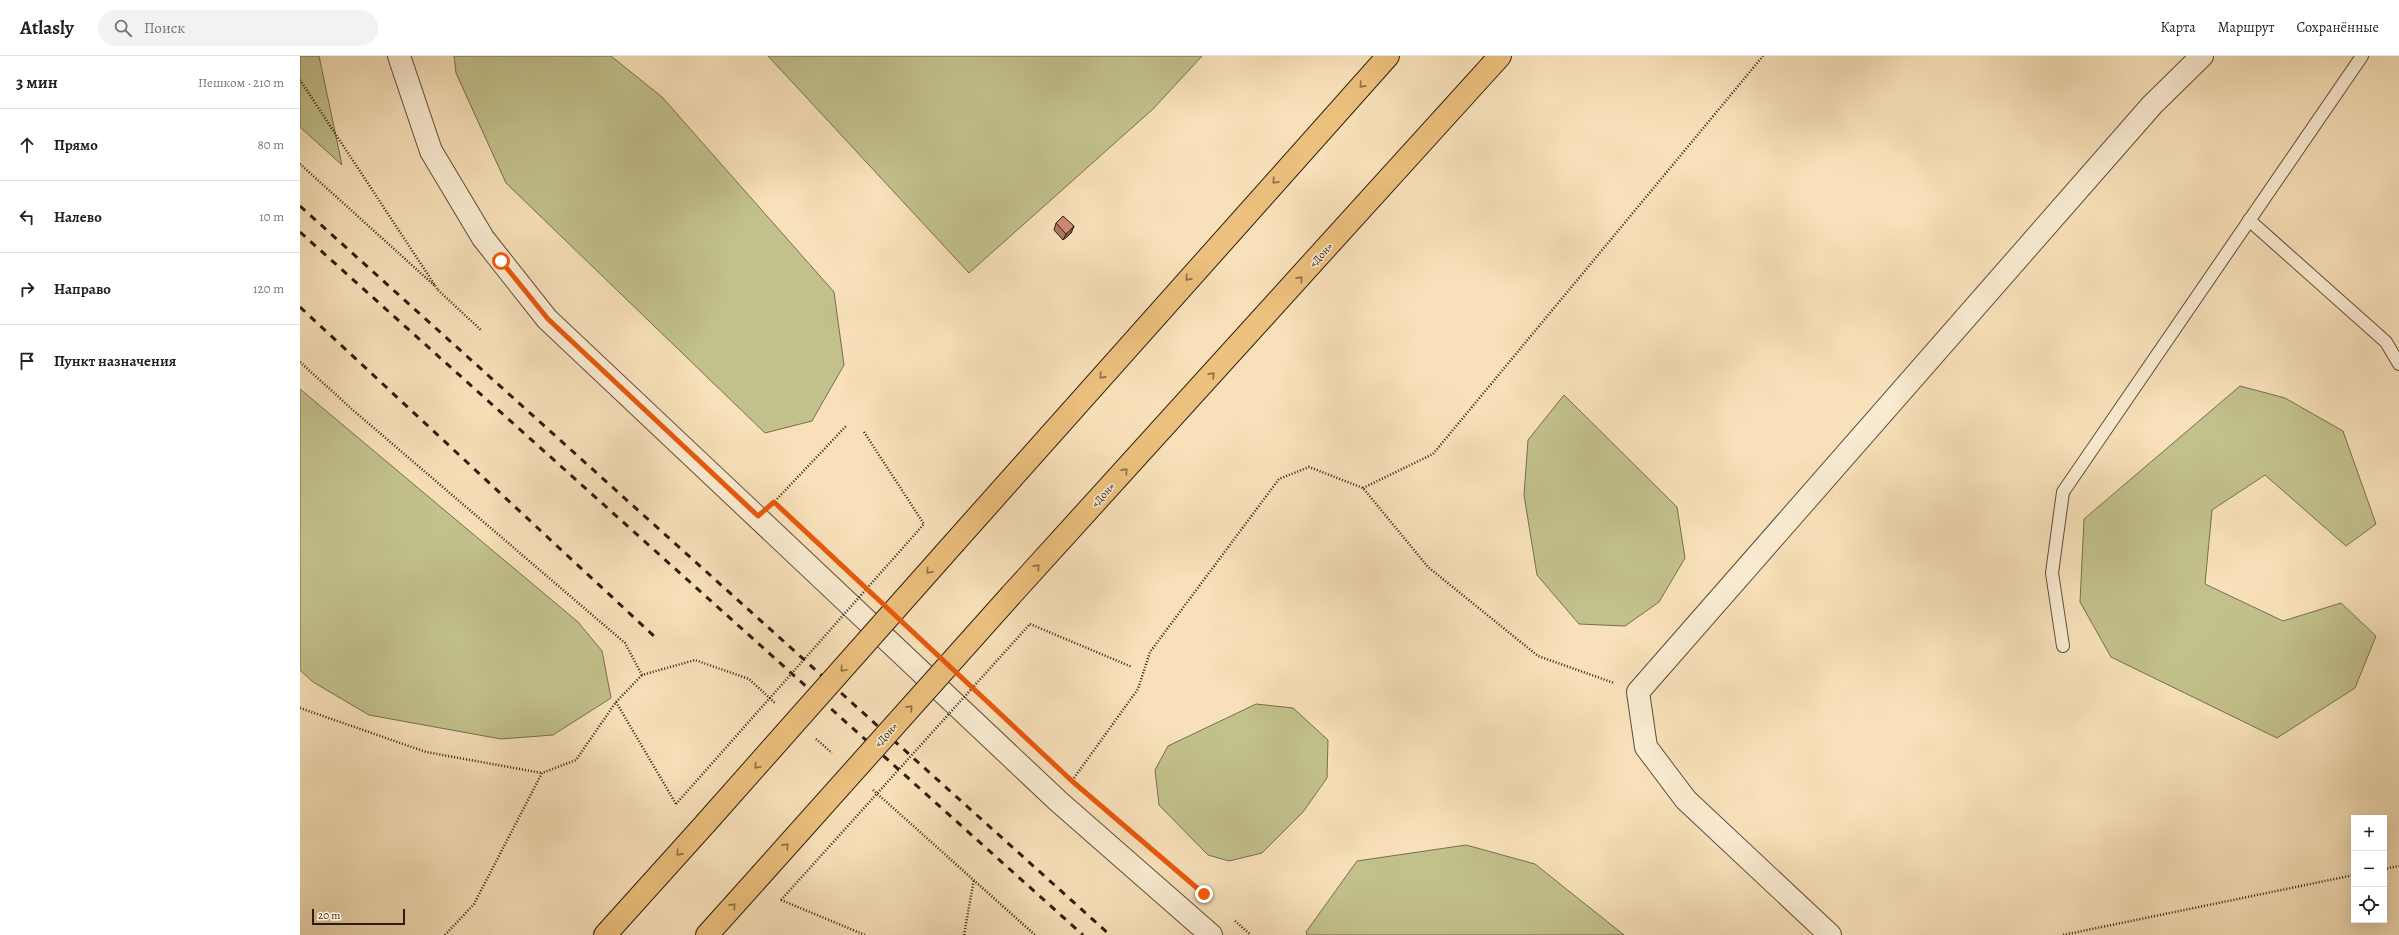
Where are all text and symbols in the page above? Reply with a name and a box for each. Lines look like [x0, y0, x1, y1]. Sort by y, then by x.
search box [98, 10, 378, 46]
text: Atlasly [20, 15, 74, 41]
icon: search [112, 17, 134, 39]
text: Поиск [144, 18, 185, 38]
text: Карта [2161, 18, 2196, 37]
text: Маршрут [2218, 18, 2274, 37]
text: Сохранённые [2296, 18, 2379, 37]
text: 3 мин [16, 71, 58, 94]
text: Пешком · 210 m [198, 74, 284, 91]
one-way arrow [1359, 80, 1367, 88]
icon: ahead [16, 134, 38, 156]
text: Прямо [54, 135, 98, 155]
text: 80 m [257, 136, 284, 153]
one-way arrow [1272, 176, 1279, 184]
icon: left [16, 206, 38, 228]
text: Налево [54, 207, 102, 227]
text: 10 m [259, 208, 284, 225]
street label: «Дон» [1306, 239, 1336, 271]
route start [492, 252, 510, 270]
one-way arrow [1186, 273, 1193, 281]
one-way arrow [1295, 276, 1302, 283]
icon: right [16, 278, 38, 300]
text: Направо [54, 279, 111, 299]
text: 120 m [253, 280, 284, 297]
icon: arrive [16, 350, 38, 372]
text: Пункт назначения [54, 351, 176, 371]
one-way arrow [1100, 371, 1107, 378]
one-way arrow [1208, 372, 1215, 379]
one-way arrow [1120, 468, 1127, 475]
street label: «Дон» [1088, 479, 1118, 511]
one-way arrow [1032, 564, 1039, 571]
one-way arrow [926, 566, 934, 574]
one-way arrow [840, 664, 847, 671]
one-way arrow [906, 705, 913, 713]
street label: «Дон» [871, 719, 901, 751]
one-way arrow [754, 761, 761, 769]
map controls [2351, 815, 2387, 923]
button: + [2351, 815, 2387, 851]
one-way arrow [782, 844, 789, 851]
one-way arrow [676, 848, 684, 856]
button: − [2351, 851, 2387, 887]
route end [1195, 885, 1213, 903]
button: locate [2351, 887, 2387, 923]
one-way arrow [728, 903, 736, 911]
scale bar [312, 907, 405, 926]
text: 20 m [318, 908, 340, 923]

